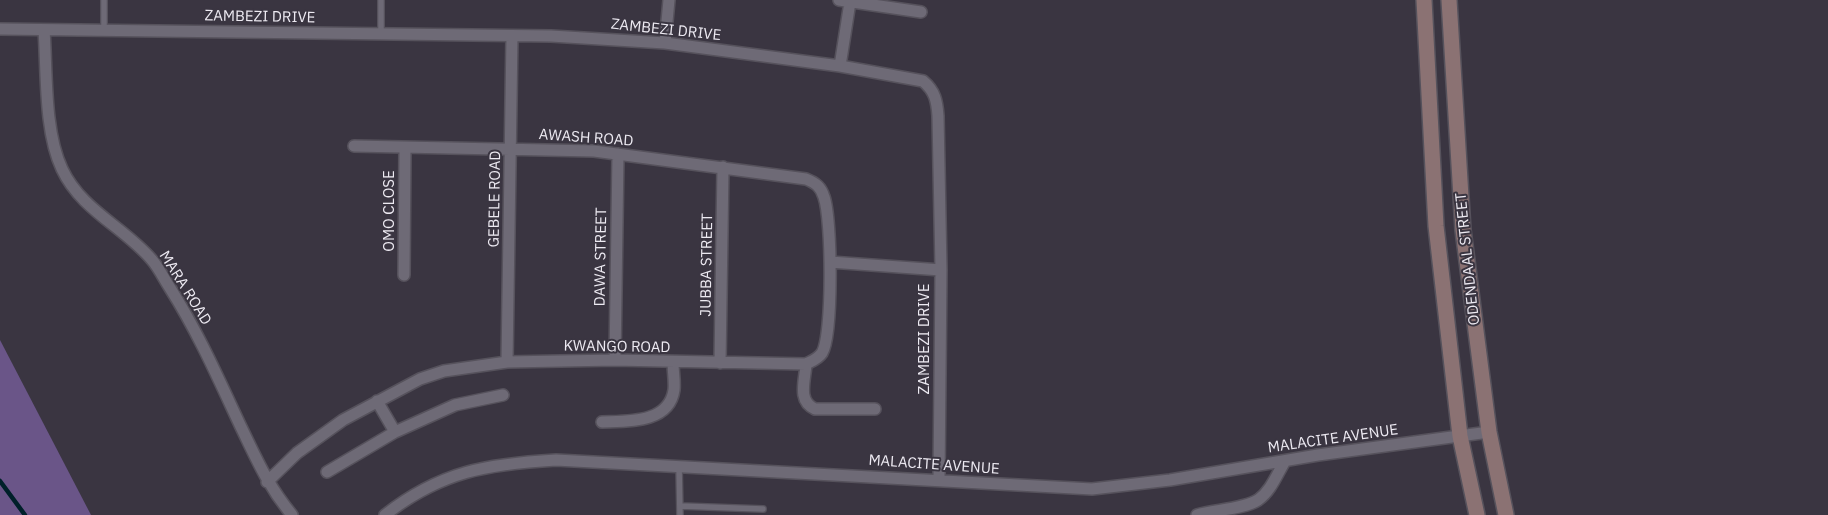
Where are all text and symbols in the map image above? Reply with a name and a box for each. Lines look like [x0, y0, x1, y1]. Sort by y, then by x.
street label: ZAMBEZI DRIVE [204, 7, 316, 27]
street label: ZAMBEZI DRIVE [610, 15, 722, 45]
street label: AWASH ROAD [538, 126, 634, 150]
street label: GEBELE ROAD [485, 150, 505, 248]
street label: OMO CLOSE [381, 170, 399, 252]
street label: ODENDAAL STREET [1452, 192, 1484, 326]
street label: DAWA STREET [591, 208, 611, 306]
street label: JUBBA STREET [697, 213, 717, 317]
street label: MARA ROAD [155, 248, 215, 328]
street label: ZAMBEZI DRIVE [916, 284, 934, 394]
street label: KWANGO ROAD [563, 337, 671, 357]
street label: MALACITE AVENUE [1267, 421, 1399, 457]
street label: MALACITE AVENUE [868, 451, 1000, 479]

